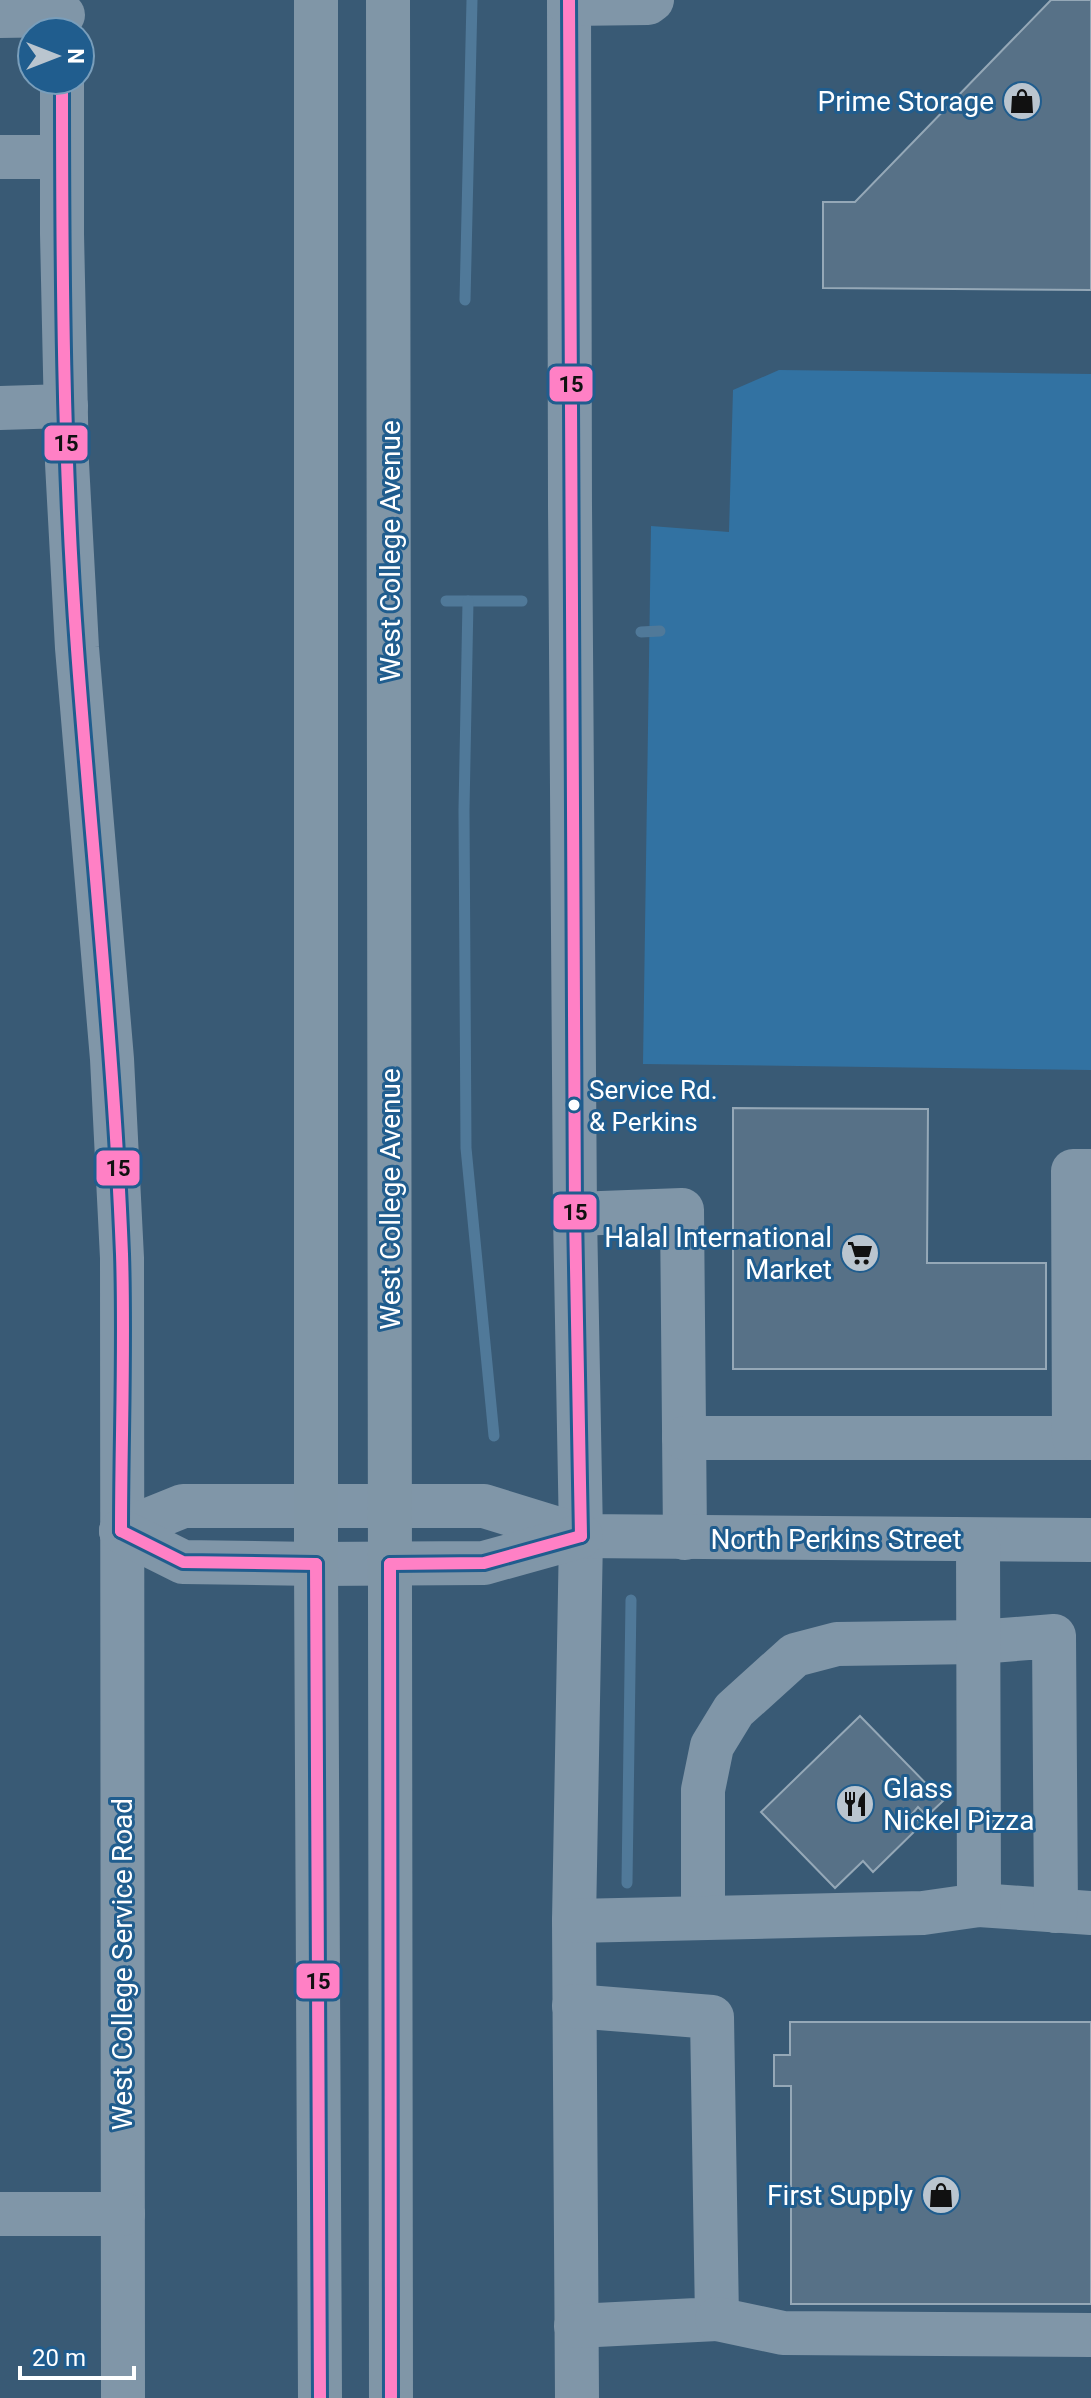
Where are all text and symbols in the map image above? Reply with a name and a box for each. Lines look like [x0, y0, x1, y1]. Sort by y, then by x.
north arrow [16, 16, 96, 96]
text: N [63, 48, 88, 64]
shop icon: Prime Storage [1001, 80, 1043, 122]
place label: Prime Storage [817, 85, 994, 118]
line badge: 15 [548, 365, 594, 403]
text: 15 [558, 372, 584, 397]
street label: West College Avenue [374, 420, 407, 682]
line badge: 15 [43, 424, 89, 462]
text: 15 [53, 431, 79, 456]
street label: West College Avenue [374, 1068, 407, 1330]
place label: Service Rd. & Perkins [589, 1075, 718, 1137]
marker: Service Rd. & Perkins [566, 1097, 582, 1113]
line badge: 15 [95, 1149, 141, 1187]
text: 15 [105, 1156, 131, 1181]
line badge: 15 [552, 1193, 598, 1231]
text: 15 [562, 1200, 588, 1225]
place label: Halal International Market [604, 1221, 832, 1286]
supermarket icon: Halal International Market [839, 1232, 881, 1274]
street label: North Perkins Street [710, 1523, 962, 1556]
place label: Glass Nickel Pizza [883, 1772, 1034, 1837]
restaurant icon: Glass Nickel Pizza [834, 1783, 876, 1825]
street label: West College Service Road [106, 1798, 139, 2130]
line badge: 15 [295, 1962, 341, 2000]
text: 15 [305, 1969, 331, 1994]
shop icon: First Supply [920, 2174, 962, 2216]
place label: First Supply [767, 2179, 913, 2212]
scale bar [20, 2330, 134, 2380]
text: 20 m [32, 2344, 86, 2372]

